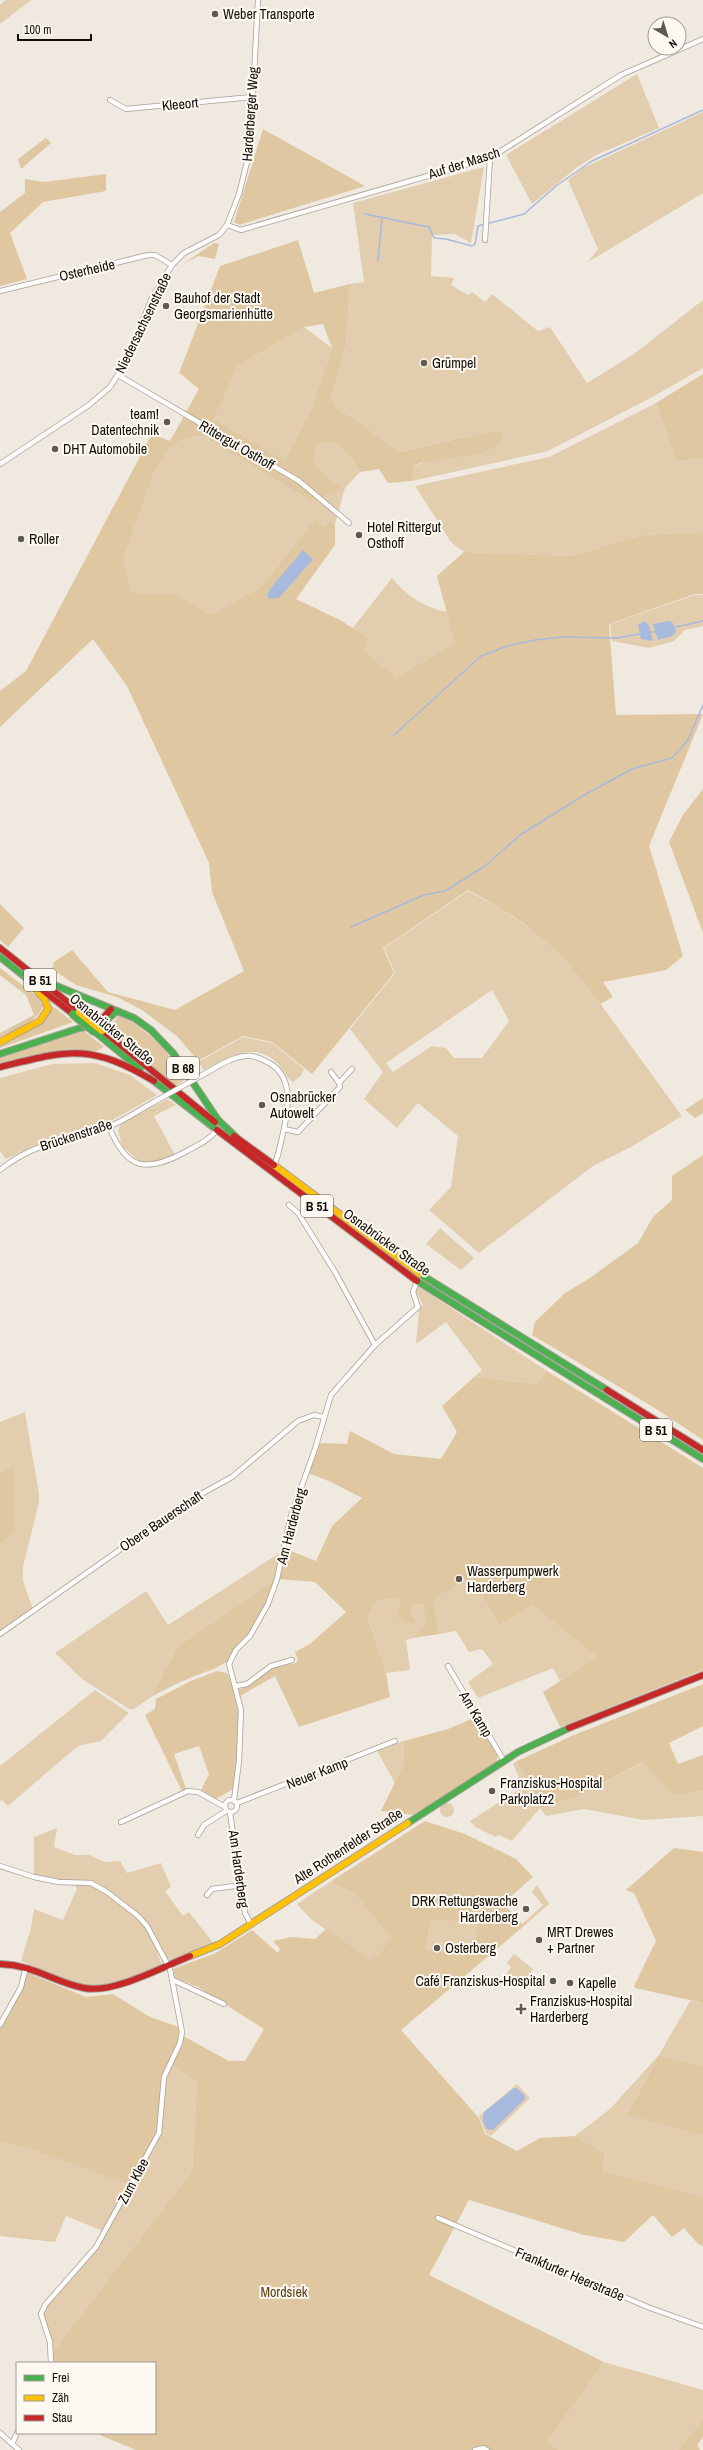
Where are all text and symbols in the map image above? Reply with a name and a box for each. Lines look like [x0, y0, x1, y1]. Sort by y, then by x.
place label: Weber Transporte [223, 5, 315, 23]
marker: Weber Transporte [210, 9, 220, 19]
scale bar [18, 16, 91, 42]
north arrow [647, 16, 687, 56]
text: 100 m [24, 22, 51, 38]
text: N [666, 36, 680, 51]
street label: Harderberger Weg [238, 65, 262, 162]
street label: Kleeort [161, 93, 199, 115]
street label: Auf der Masch [425, 143, 502, 183]
street label: Osterheide [57, 255, 117, 285]
street label: Niedersachsenstraße [111, 270, 175, 376]
place label: Bauhof der Stadt Georgsmarienhütte [174, 289, 273, 323]
marker: Bauhof der Stadt Georgsmarienhütte [161, 301, 171, 311]
place label: Grümpel [432, 354, 476, 372]
marker: Grümpel [419, 358, 429, 368]
place label: team! Datentechnik [91, 405, 159, 439]
street label: Rittergut Osthoff [196, 416, 279, 474]
marker: team! Datentechnik [162, 417, 172, 427]
place label: DHT Automobile [63, 440, 147, 458]
marker: DHT Automobile [50, 444, 60, 454]
place label: Hotel Rittergut Osthoff [367, 518, 441, 552]
place label: Roller [29, 530, 59, 548]
marker: Hotel Rittergut Osthoff [354, 530, 364, 540]
marker: Roller [16, 534, 26, 544]
road number: B 51 [24, 969, 56, 991]
street label: Osnabrücker Straße [66, 989, 158, 1069]
road number: B 68 [167, 1057, 199, 1079]
place label: Osnabrücker Autowelt [269, 1088, 336, 1122]
marker: Osnabrücker Autowelt [257, 1100, 267, 1110]
street label: Brückenstraße [38, 1115, 114, 1155]
road number: B 51 [301, 1195, 333, 1217]
street label: Osnabrücker Straße [340, 1204, 434, 1280]
road number: B 51 [640, 1419, 672, 1441]
street label: Am Harderberg [272, 1485, 310, 1567]
street label: Obere Bauerschaft [116, 1487, 206, 1555]
place label: Wasserpumpwerk Harderberg [467, 1562, 559, 1596]
marker: Wasserpumpwerk Harderberg [454, 1574, 464, 1584]
street label: Am Kamp [455, 1687, 497, 1740]
street label: Neuer Kamp [284, 1753, 350, 1793]
place label: Franziskus-Hospital Parkplatz2 [500, 1774, 602, 1808]
marker: Franziskus-Hospital Parkplatz2 [487, 1786, 497, 1796]
street label: Alte Rothenfelder Straße [289, 1804, 406, 1889]
street label: Am Harderberg [224, 1828, 253, 1910]
place label: DRK Rettungswache Harderberg [411, 1892, 519, 1926]
marker: DRK Rettungswache Harderberg [521, 1904, 531, 1914]
place label: MRT Drewes + Partner [547, 1923, 614, 1957]
marker: MRT Drewes + Partner [534, 1935, 544, 1945]
place label: Osterberg [445, 1939, 497, 1957]
marker: Osterberg [432, 1943, 442, 1953]
place label: Café Franziskus-Hospital [415, 1972, 545, 1990]
place label: Kapelle [578, 1974, 616, 1992]
marker: Café Franziskus-Hospital [548, 1976, 558, 1986]
marker: Kapelle [565, 1978, 575, 1988]
place label: Franziskus-Hospital Harderberg [530, 1992, 632, 2026]
marker: Franziskus-Hospital Harderberg [515, 2003, 527, 2015]
street label: Zum Klee [114, 2155, 152, 2207]
street label: Frankfurter Heerstraße [513, 2243, 627, 2305]
park label: Mordsiek [260, 2283, 308, 2301]
legend [16, 2362, 156, 2434]
text: Frei [52, 2370, 70, 2386]
text: Zäh [52, 2390, 69, 2406]
text: Stau [52, 2410, 72, 2426]

